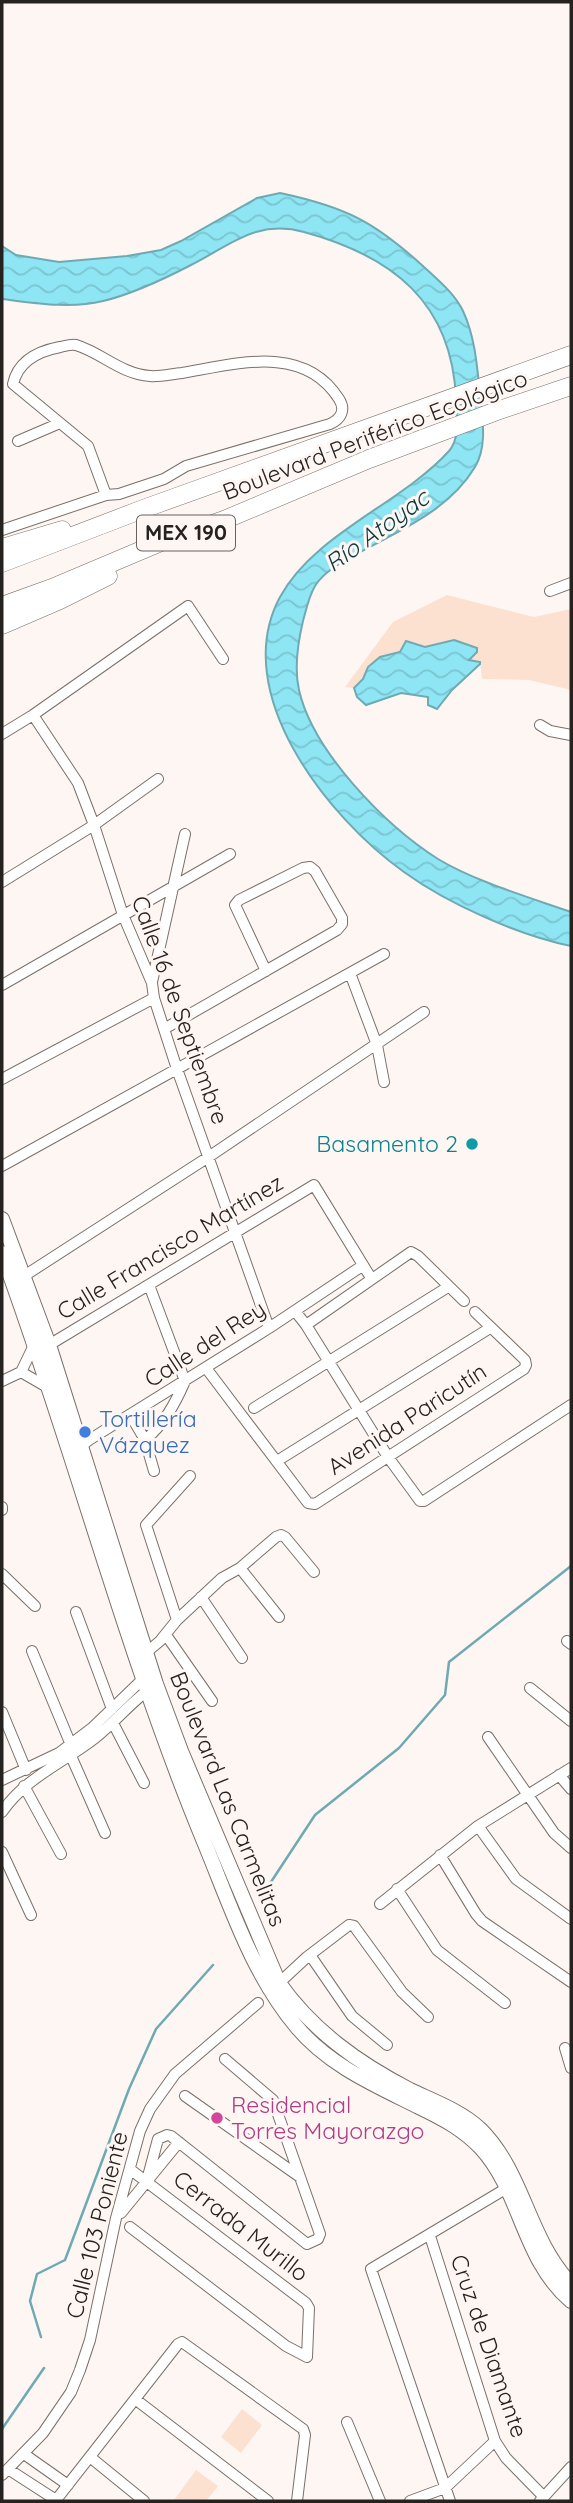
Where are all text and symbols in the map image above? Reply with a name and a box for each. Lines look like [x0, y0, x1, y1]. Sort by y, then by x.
street label: Boulevard Periférico Ecológico [218, 363, 531, 506]
water label: Río Atoyac [319, 481, 436, 578]
road number: MEX 190 [137, 516, 235, 550]
street label: Calle 16 de Septiembre [126, 892, 235, 1128]
place label: Basamento 2 [316, 1129, 458, 1158]
marker: Basamento 2 [464, 1136, 480, 1152]
street label: Calle Francisco Martínez [51, 1168, 288, 1326]
street label: Calle del Rey [139, 1294, 271, 1393]
street label: Avenida Paricutín [322, 1356, 492, 1481]
place label: Tortillería Vázquez [99, 1404, 197, 1459]
marker: Tortillería Vázquez [77, 1424, 93, 1440]
street label: Boulevard Las Carmelitas [164, 1667, 293, 1930]
place label: Residencial Torres Mayorazgo [231, 2090, 424, 2145]
marker: Residencial Torres Mayorazgo [209, 2110, 225, 2126]
street label: Calle 103 Poniente [59, 2128, 134, 2321]
street label: Cerrada Murillo [168, 2164, 315, 2287]
street label: Cruz de Diamante [445, 2250, 534, 2441]

